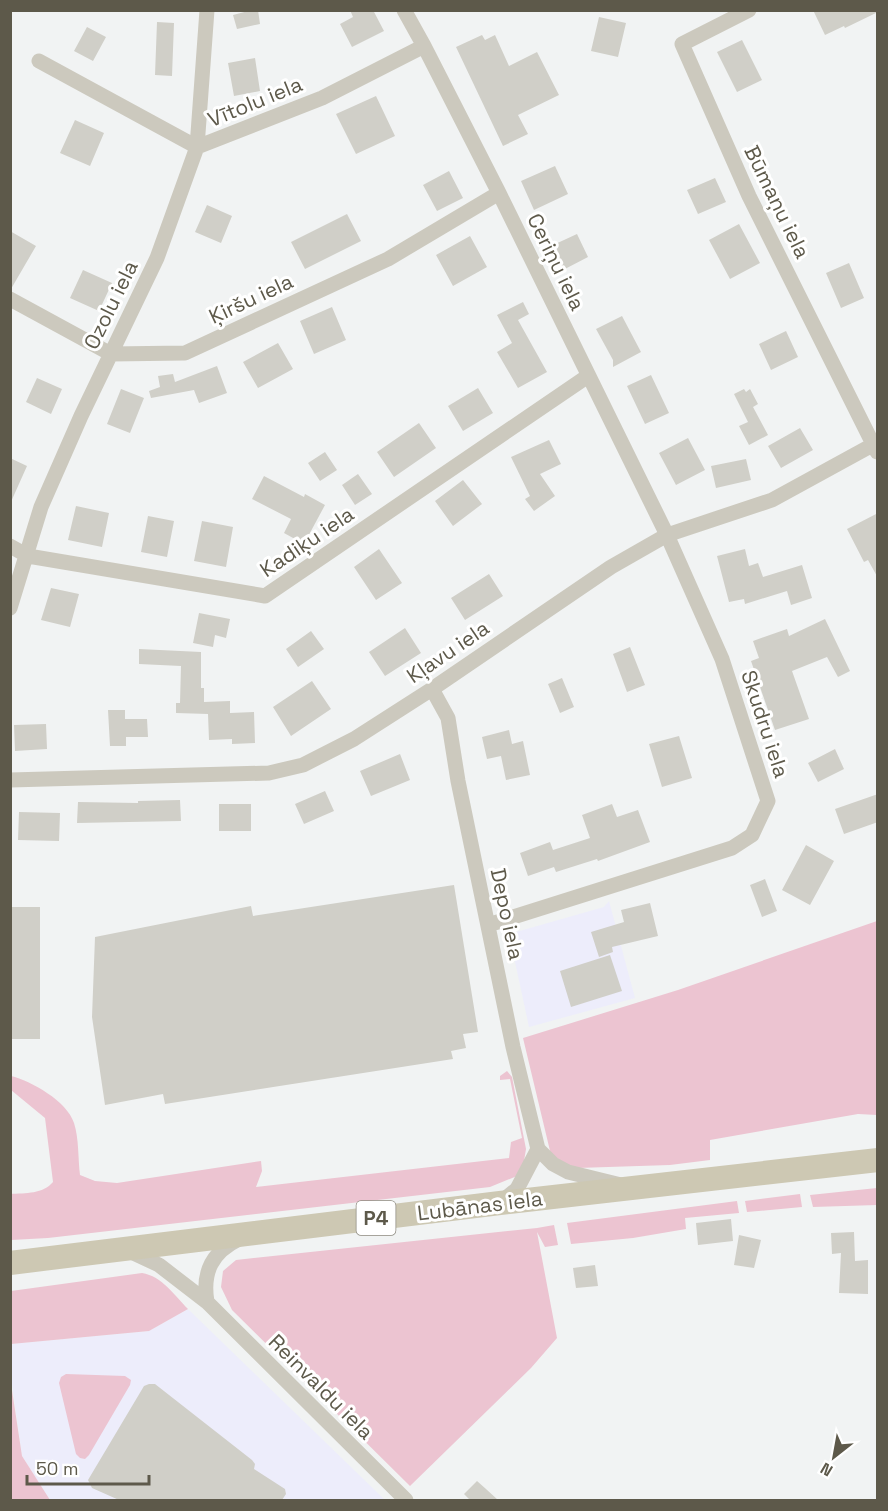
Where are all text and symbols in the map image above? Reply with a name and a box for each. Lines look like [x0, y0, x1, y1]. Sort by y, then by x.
street label: Vītolu iela [204, 70, 306, 133]
street label: Būmaņu iela [738, 141, 816, 263]
street label: Ceriņu iela [521, 209, 592, 315]
street label: Ozolu iela [77, 256, 144, 354]
street label: Ķiršu iela [204, 267, 297, 330]
street label: Kadiķu iela [255, 500, 359, 583]
street label: Kļavu iela [401, 614, 494, 689]
street label: Skudru iela [735, 667, 796, 781]
street label: Depo iela [485, 866, 530, 962]
street label: Lubānas iela [416, 1184, 544, 1227]
road number: P4 [356, 1201, 395, 1235]
street label: Reinvaldu iela [263, 1328, 380, 1445]
north arrow [804, 1427, 864, 1487]
scale bar [27, 1448, 148, 1486]
text: 50 m [36, 1457, 78, 1480]
text: N [817, 1458, 837, 1481]

